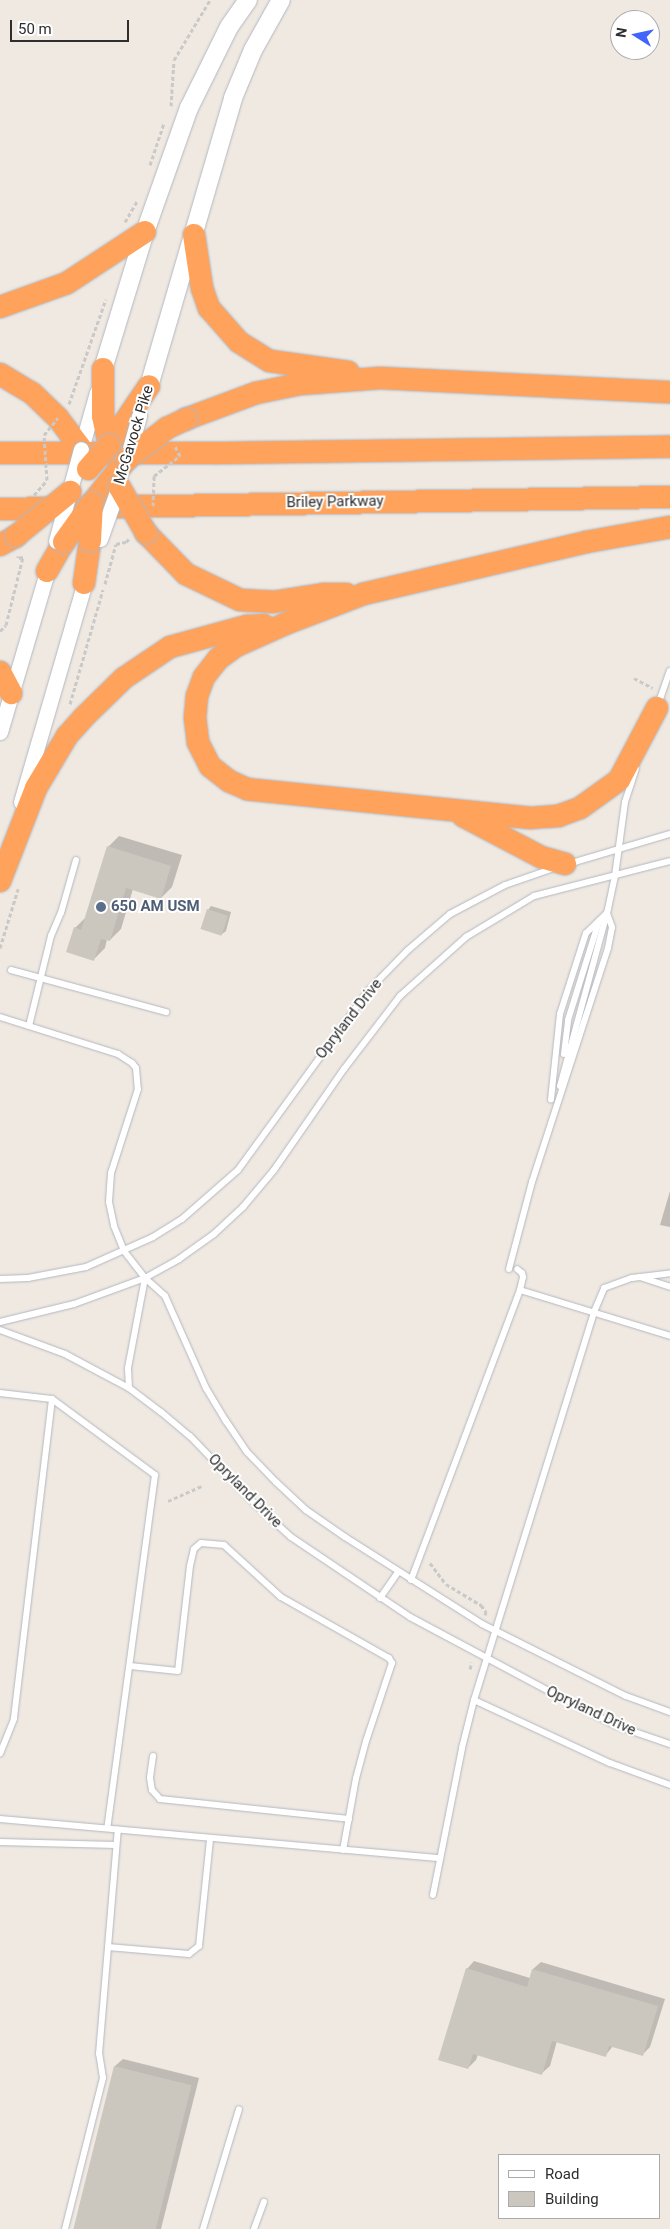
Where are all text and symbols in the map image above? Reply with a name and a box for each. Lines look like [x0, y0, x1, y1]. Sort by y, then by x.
scale bar [12, 10, 131, 42]
north arrow [610, 10, 660, 60]
text: 50 m [18, 20, 52, 38]
text: N [612, 26, 630, 39]
street label: McGavock Pike [110, 383, 158, 487]
street label: Briley Parkway [286, 492, 384, 512]
place label: 650 AM USM [111, 898, 200, 916]
marker: 650 AM USM [95, 901, 107, 913]
street label: Opryland Drive [312, 975, 386, 1063]
street label: Opryland Drive [204, 1450, 286, 1532]
street label: Opryland Drive [543, 1682, 639, 1740]
legend [498, 2154, 660, 2219]
text: Road [545, 2165, 579, 2183]
text: Building [545, 2190, 599, 2208]

